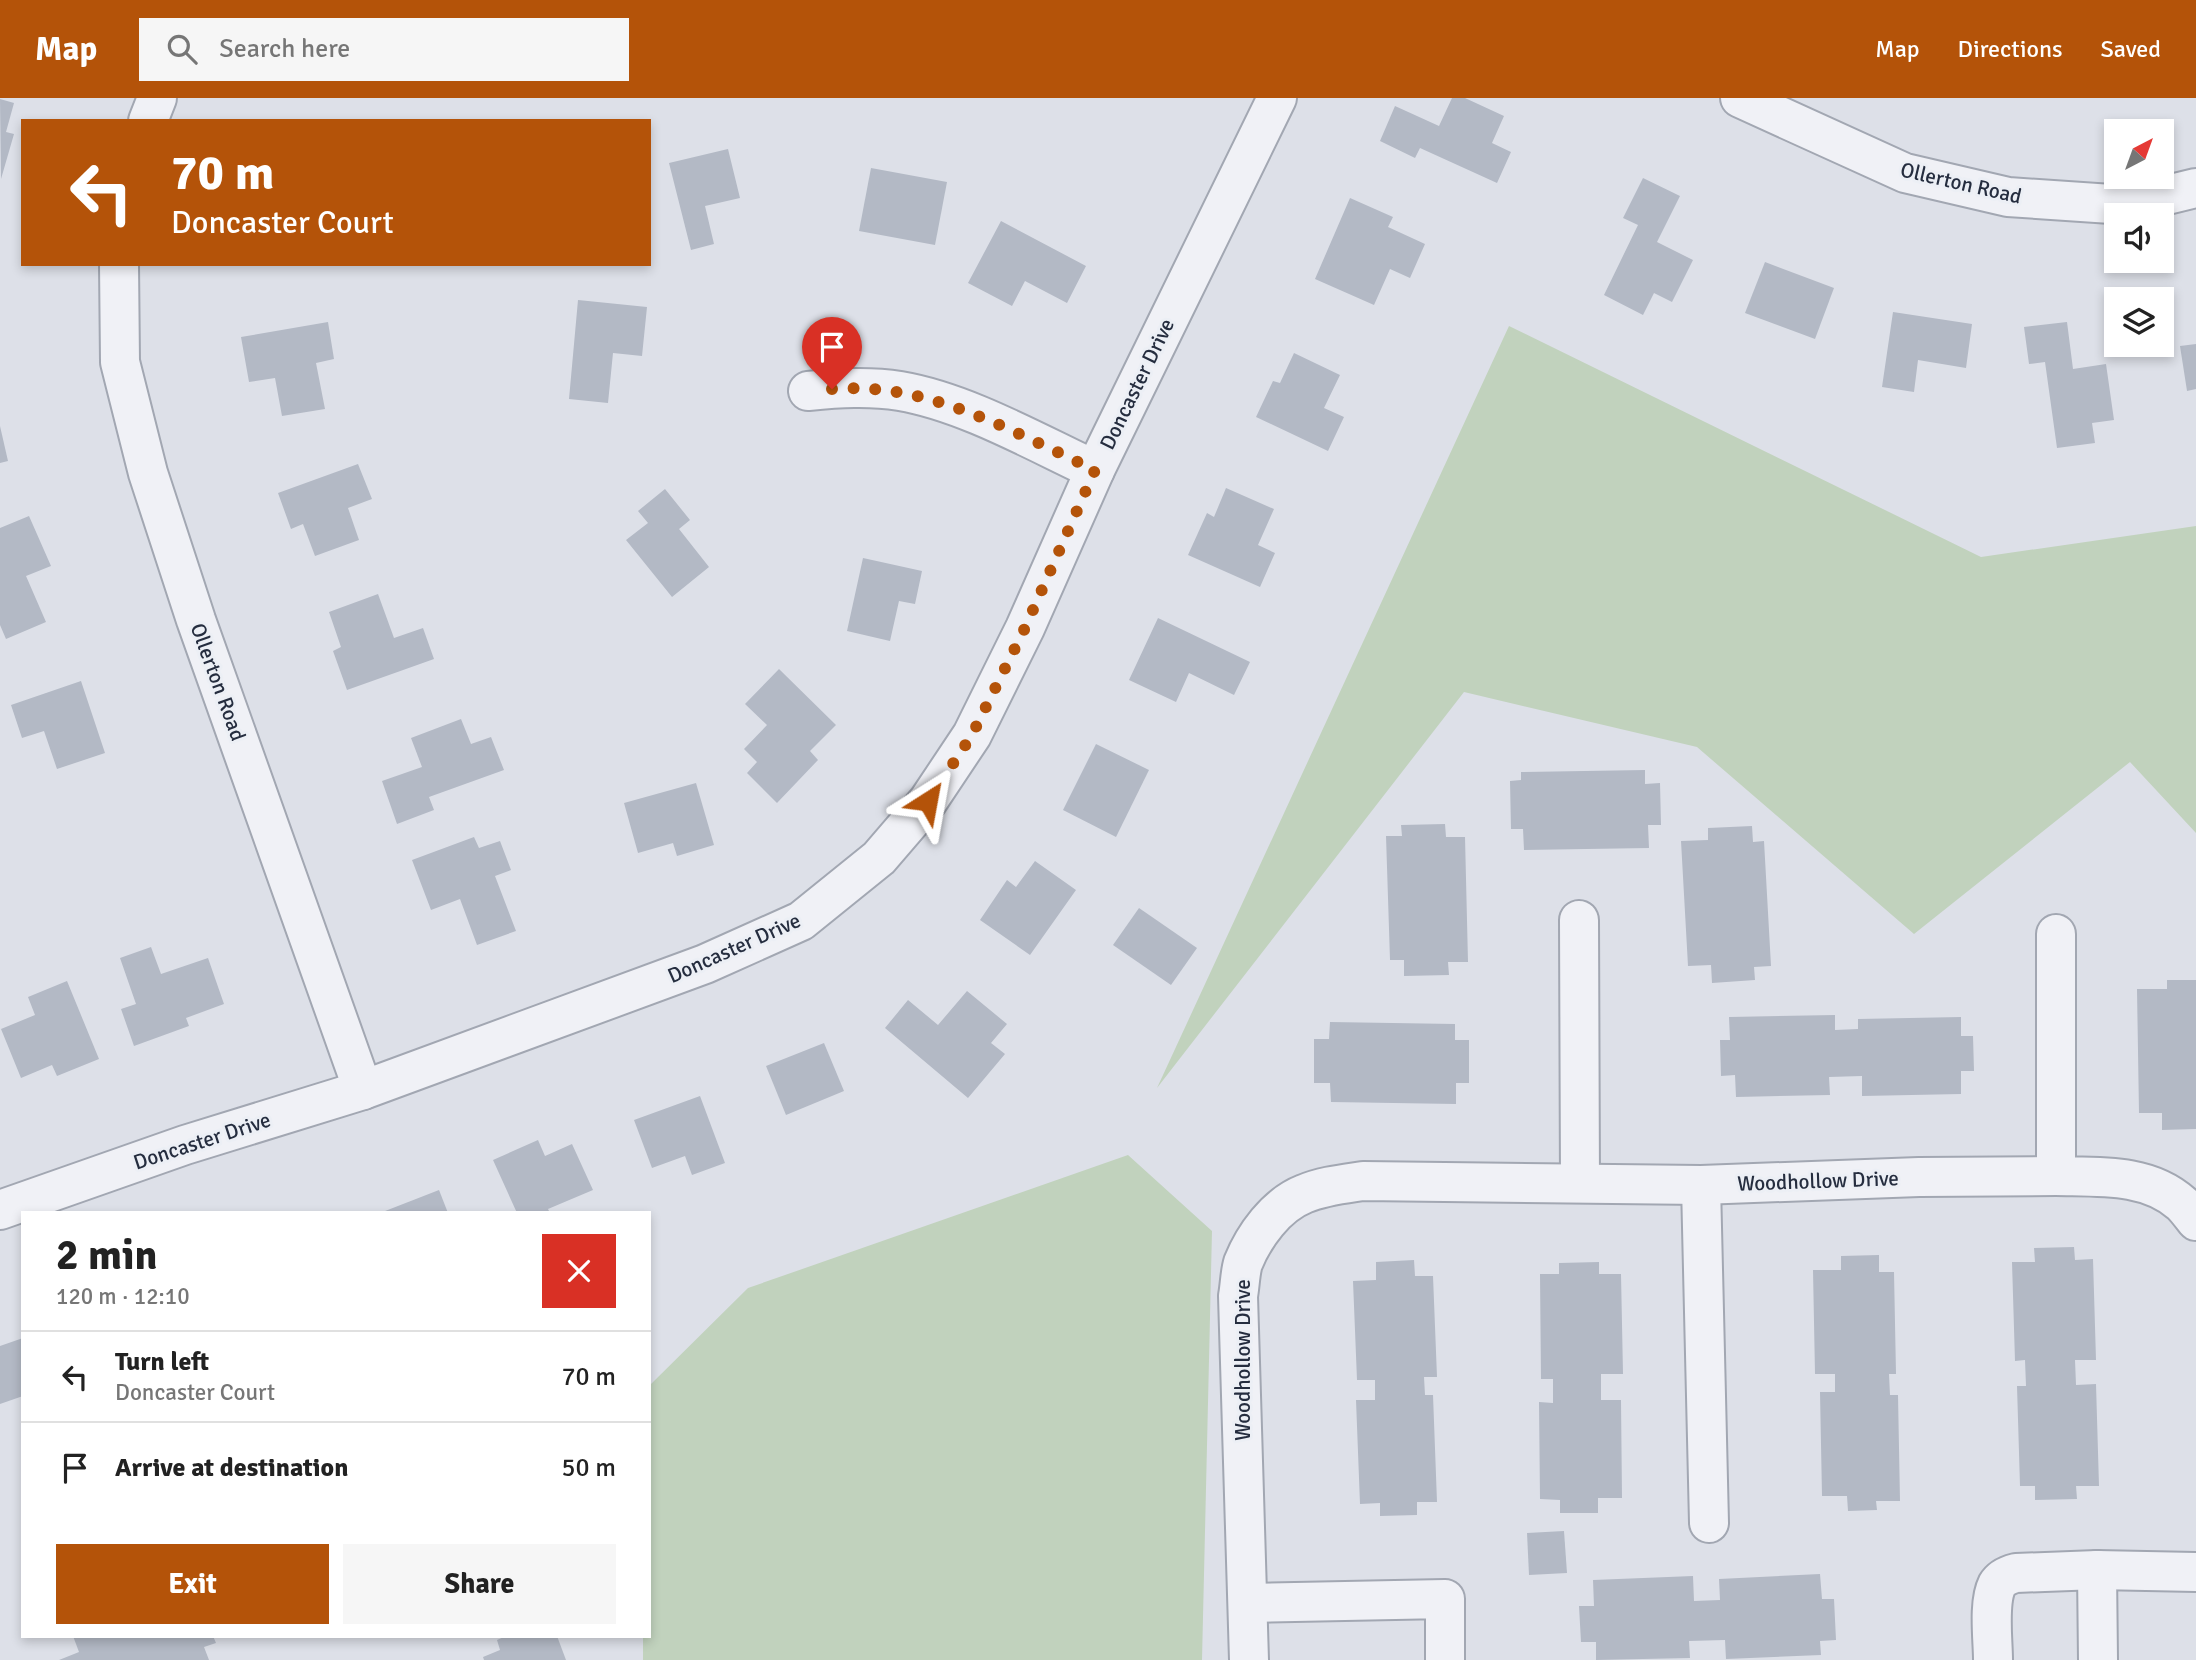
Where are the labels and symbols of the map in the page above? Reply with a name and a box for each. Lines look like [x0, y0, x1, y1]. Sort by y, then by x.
north arrow [2104, 119, 2174, 189]
street label: Ollerton Road [1898, 156, 2024, 210]
street label: Doncaster Drive [1094, 314, 1180, 454]
pin [802, 317, 862, 389]
street label: Ollerton Road [185, 620, 251, 744]
position arrow [891, 764, 965, 838]
street label: Doncaster Drive [664, 907, 804, 989]
street label: Doncaster Drive [130, 1107, 274, 1175]
street label: Woodhollow Drive [1737, 1165, 1899, 1197]
street label: Woodhollow Drive [1230, 1279, 1256, 1441]

